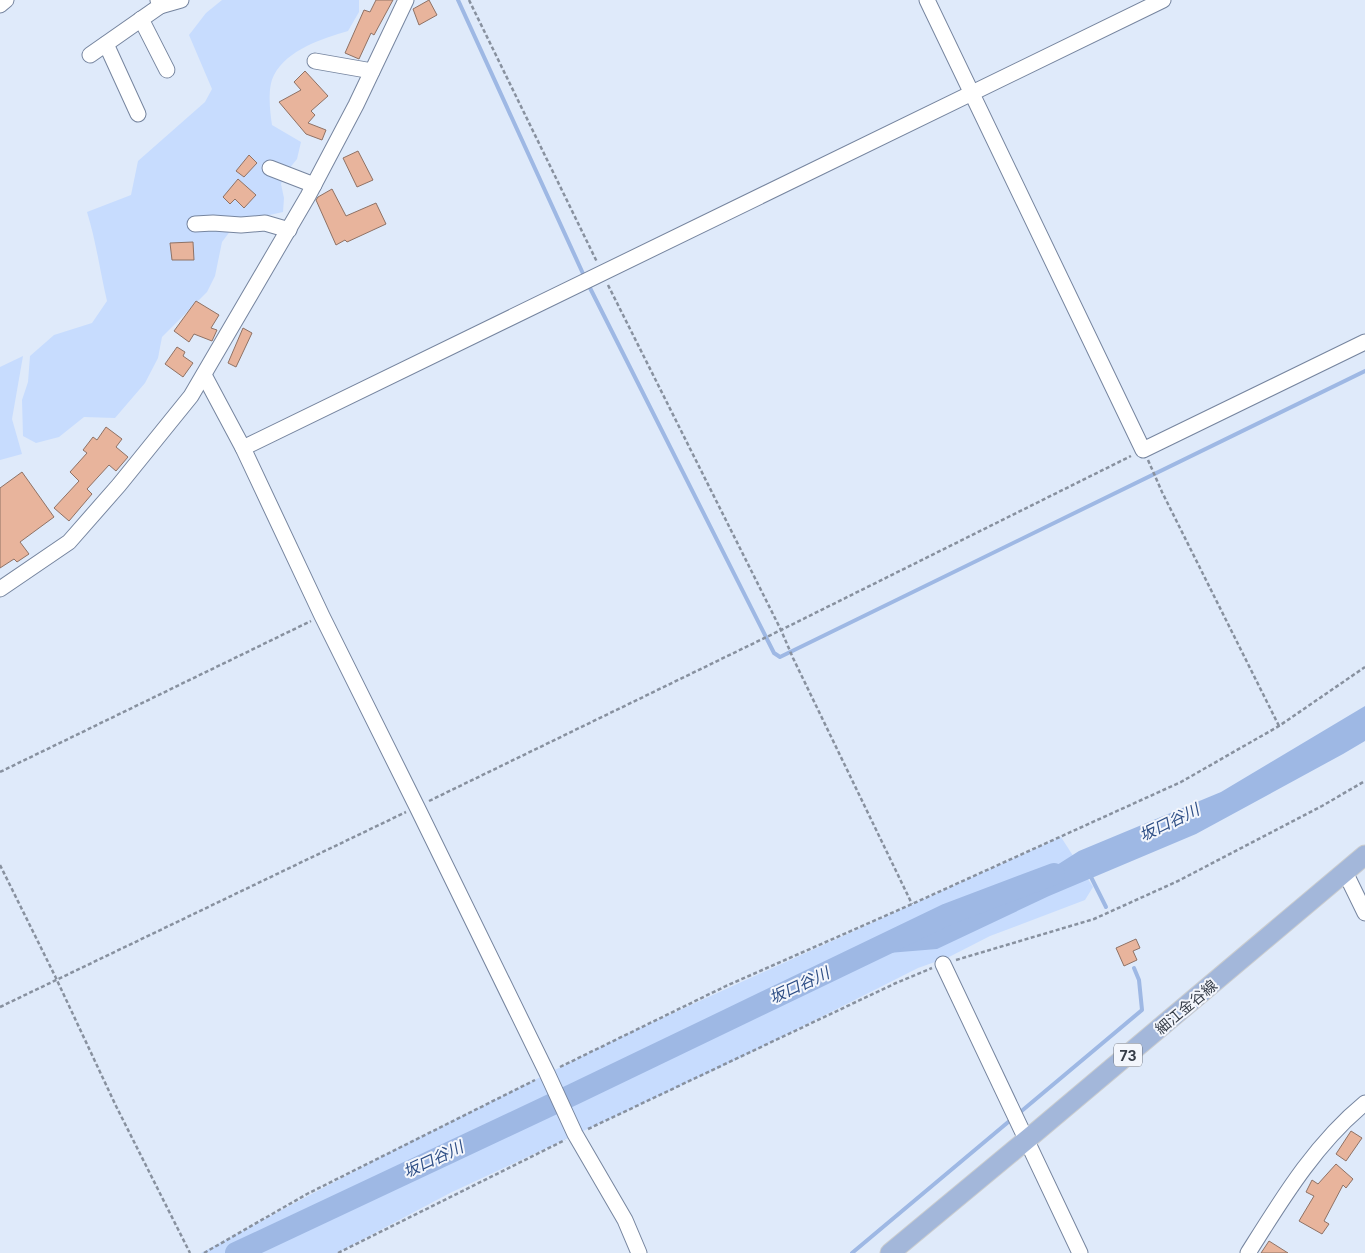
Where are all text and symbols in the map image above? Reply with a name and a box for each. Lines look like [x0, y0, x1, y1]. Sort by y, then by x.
water label: 坂口谷川 [1136, 798, 1204, 845]
water label: 坂口谷川 [766, 962, 834, 1008]
street label: 細江金谷線 [1151, 976, 1221, 1038]
road number: 73 [1114, 1044, 1142, 1066]
water label: 坂口谷川 [400, 1136, 468, 1182]

